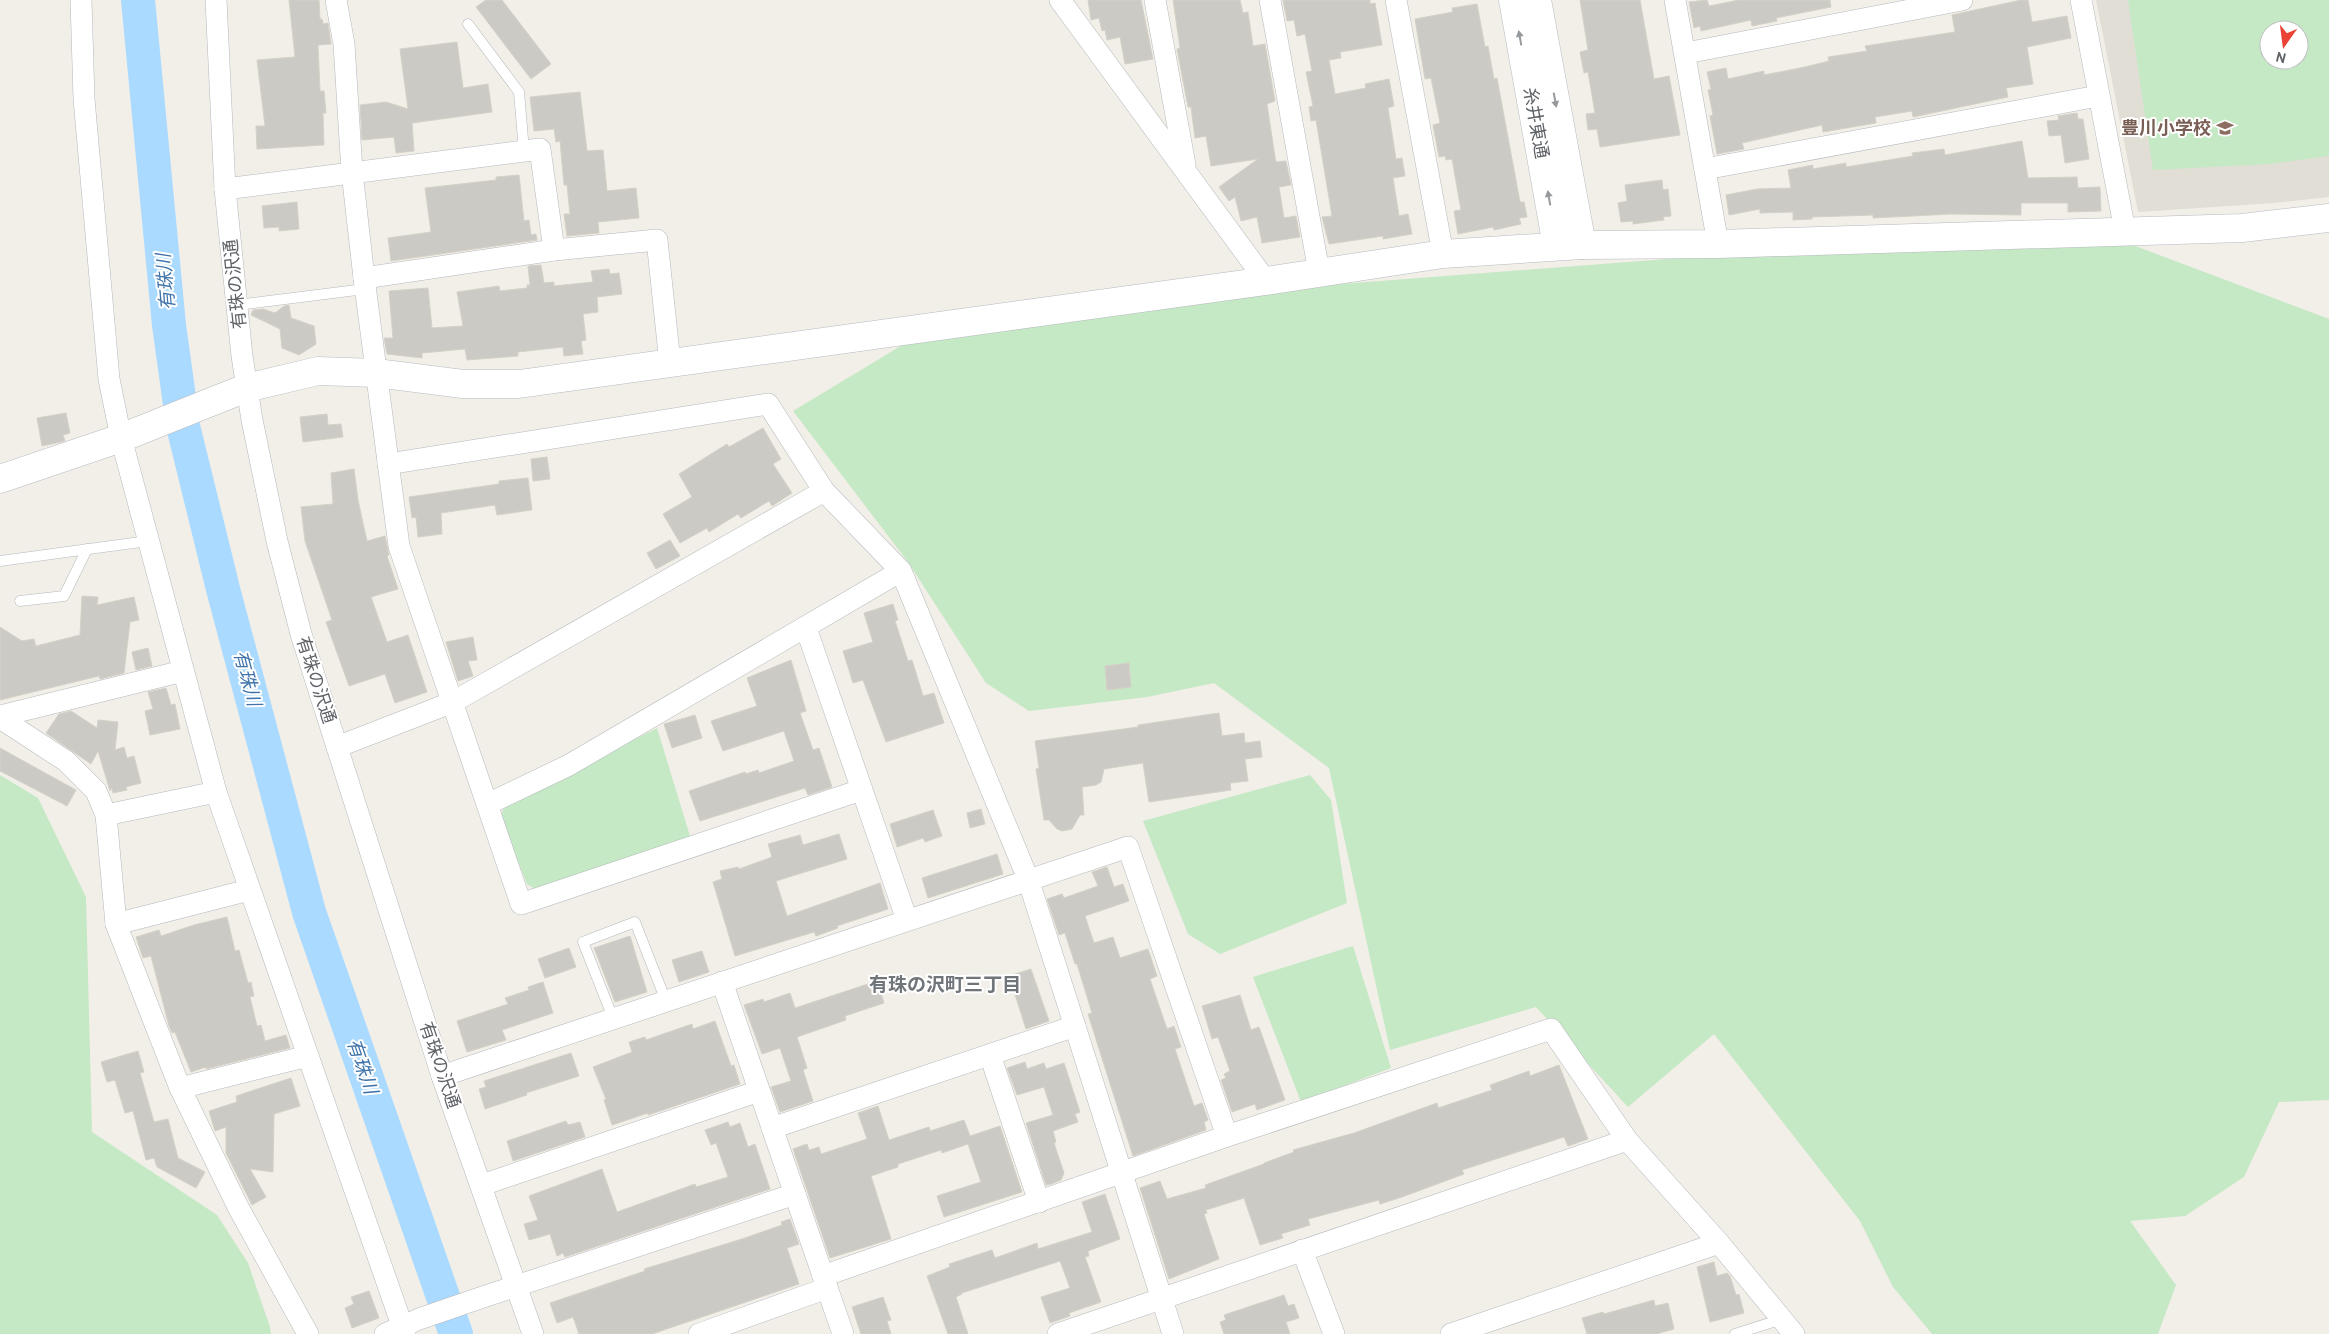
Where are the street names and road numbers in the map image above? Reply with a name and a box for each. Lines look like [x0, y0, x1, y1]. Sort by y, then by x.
street label: 糸井東通 [1517, 86, 1552, 161]
street label: 有珠の沢通 [220, 238, 253, 330]
street label: 有珠の沢通 [290, 634, 339, 727]
street label: 有珠の沢通 [413, 1019, 464, 1112]

